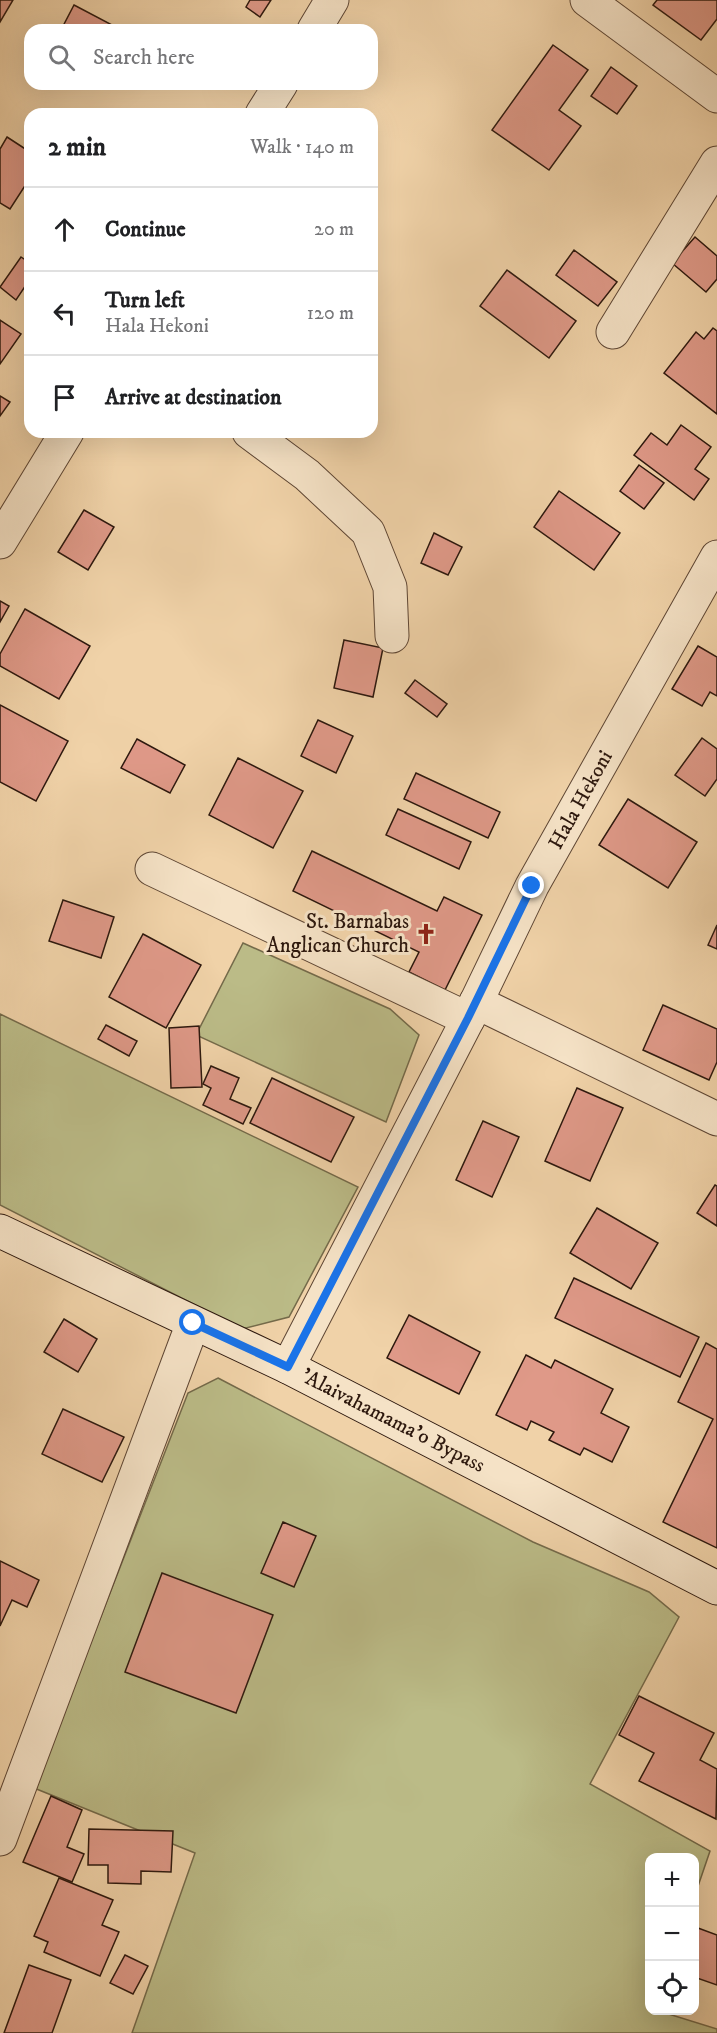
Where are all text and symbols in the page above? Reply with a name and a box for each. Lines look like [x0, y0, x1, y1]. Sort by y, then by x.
search box [24, 24, 378, 90]
icon: search [45, 41, 78, 74]
text: Search here [93, 44, 195, 71]
text: 2 min [48, 131, 106, 164]
text: Walk · 140 m [250, 135, 354, 160]
icon: ahead [48, 213, 81, 246]
text: Continue [105, 216, 186, 243]
text: 20 m [314, 217, 354, 242]
text: Turn left [105, 287, 185, 314]
icon: left [48, 297, 81, 330]
text: 120 m [307, 301, 354, 326]
text: Hala Hekoni [105, 314, 209, 339]
icon: arrive [48, 381, 81, 414]
text: Arrive at destination [105, 384, 282, 411]
street label: Hala Hekoni [543, 746, 619, 854]
route end [518, 872, 544, 898]
place label: St. Barnabas Anglican Church [266, 909, 409, 959]
church icon: St. Barnabas Anglican Church [414, 922, 438, 946]
route start [179, 1309, 205, 1335]
street label: 'Alaivahamama'o Bypass [297, 1363, 489, 1479]
map controls [645, 1853, 699, 2015]
button: + [645, 1853, 699, 1907]
button: − [645, 1907, 699, 1961]
button: locate [645, 1961, 699, 2015]

